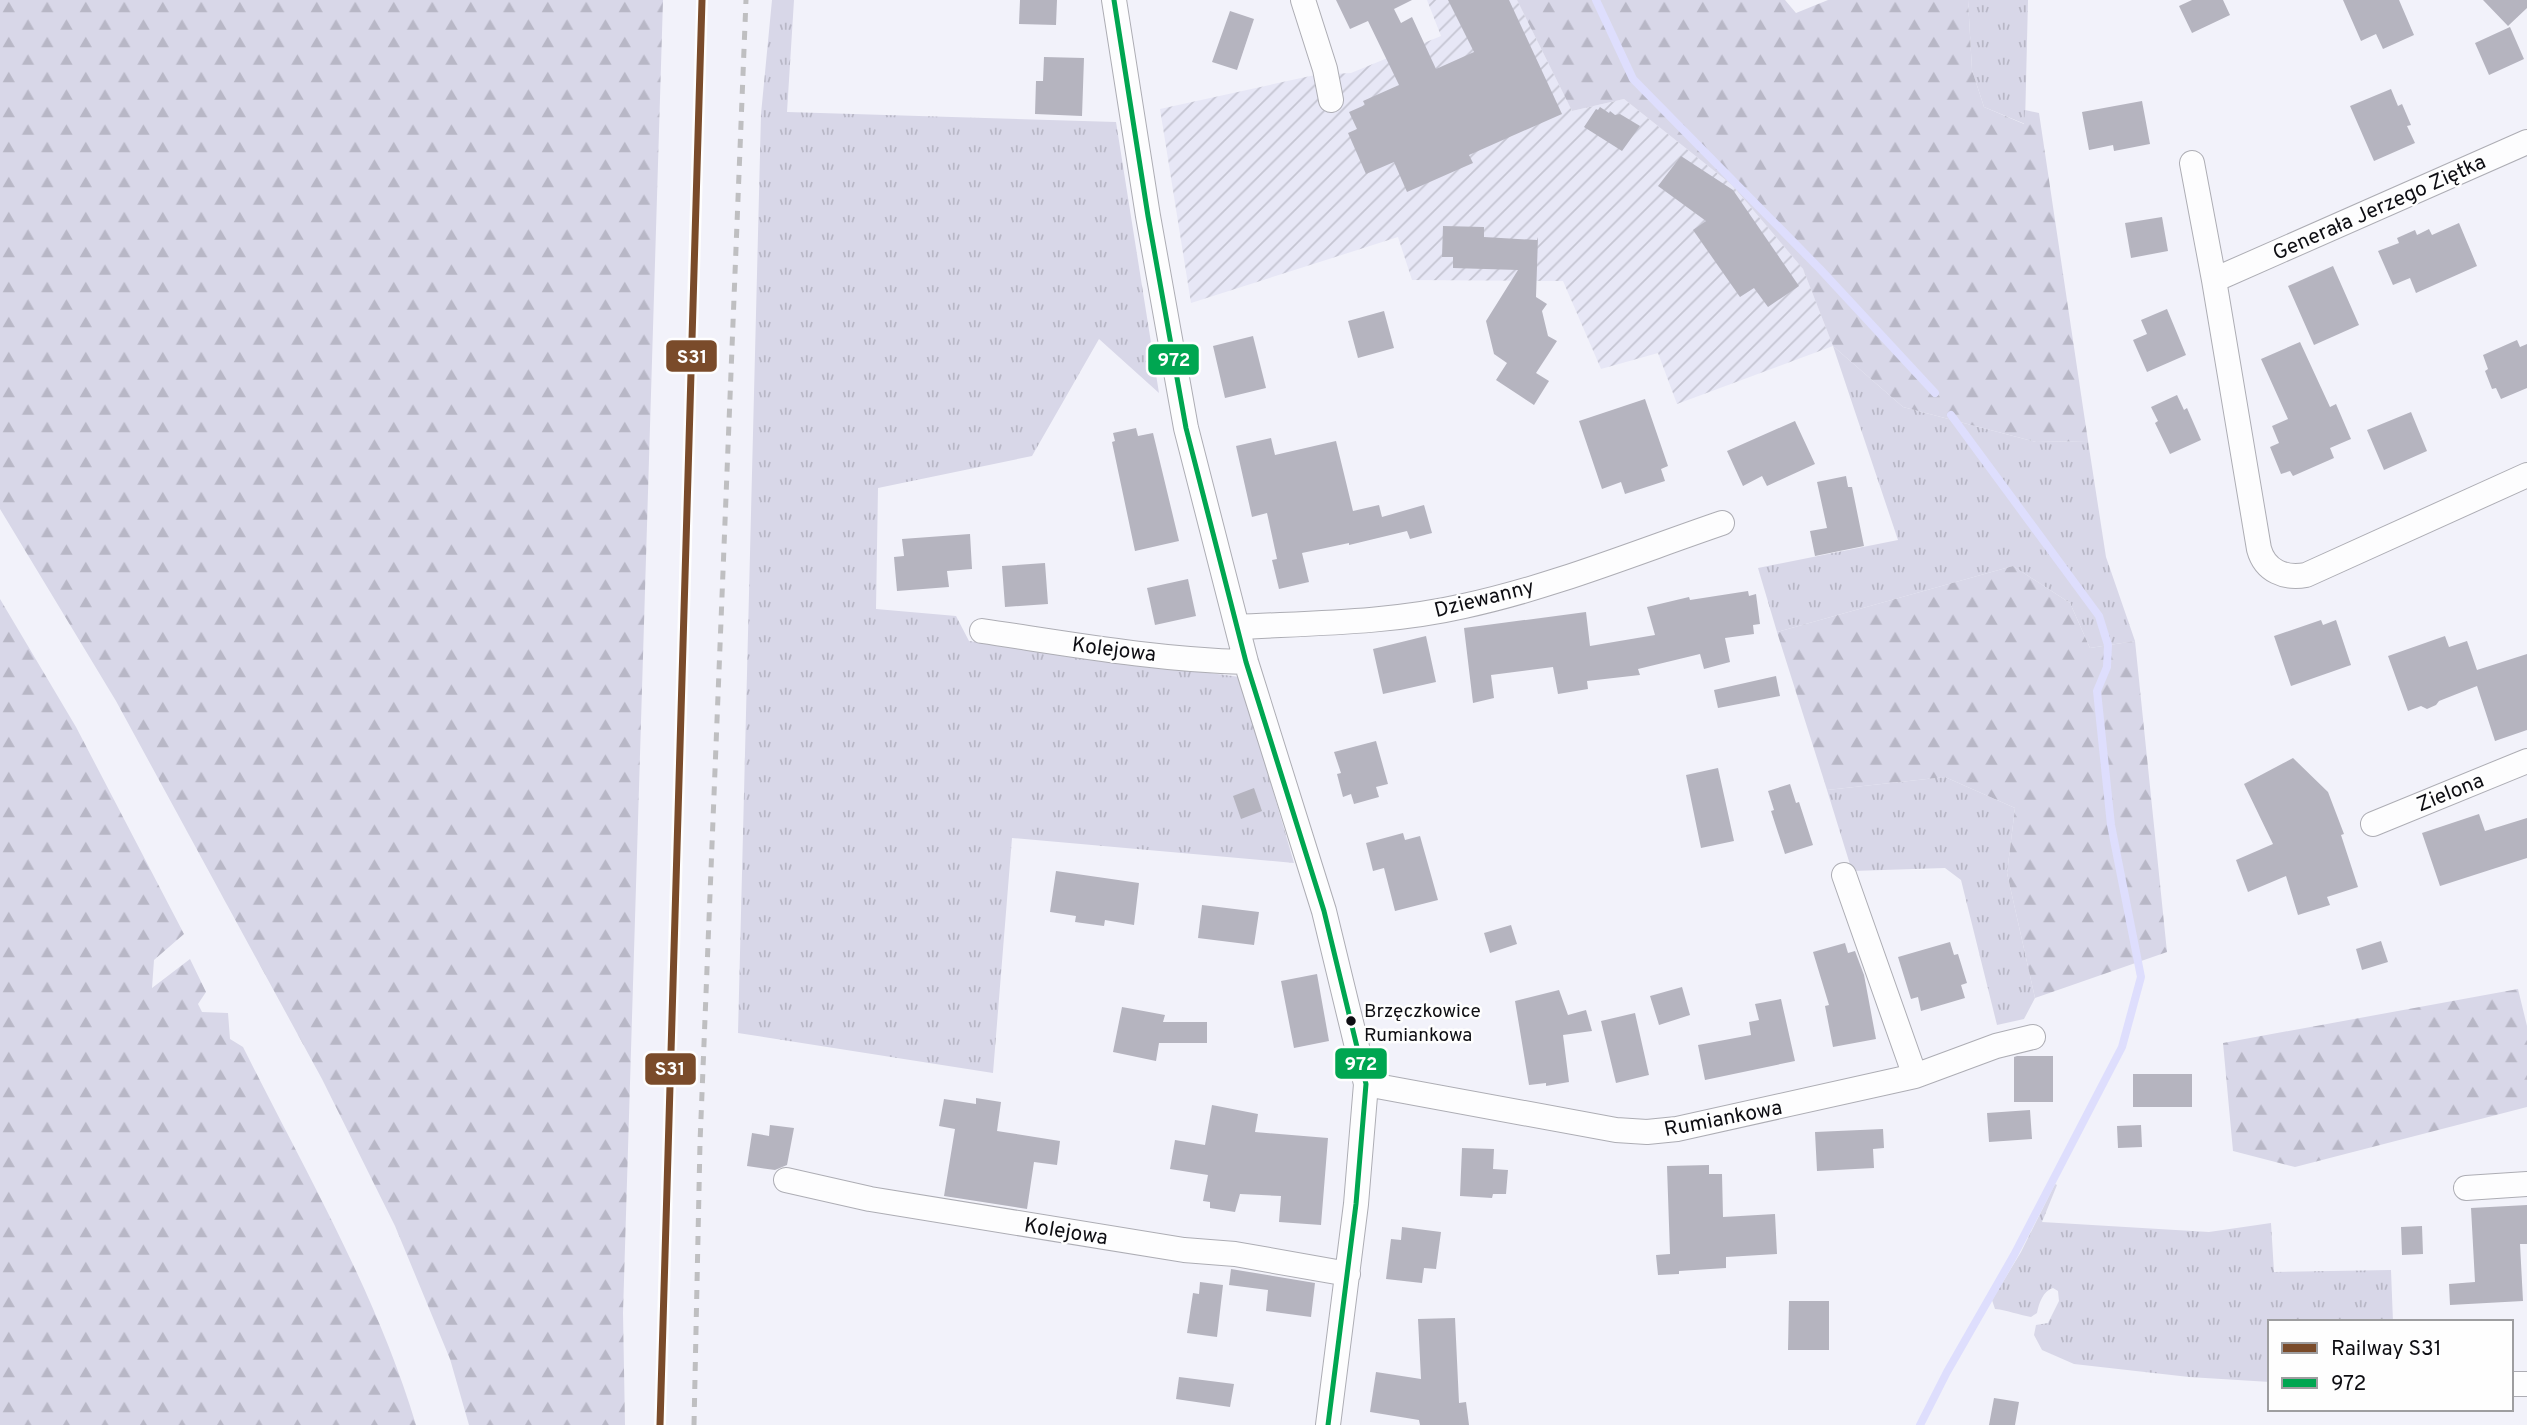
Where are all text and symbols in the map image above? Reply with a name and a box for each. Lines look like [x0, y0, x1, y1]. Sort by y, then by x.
street label: Generała Jerzego Ziętka [2269, 149, 2490, 268]
line badge: S31 [665, 339, 718, 373]
line badge: 972 [1147, 343, 1200, 376]
text: S31 [677, 346, 707, 370]
text: 972 [1158, 349, 1190, 373]
street label: Dziewanny [1432, 574, 1537, 625]
street label: Kolejowa [1070, 632, 1157, 669]
street label: Zielona [2413, 768, 2488, 819]
place label: Brzęczkowice Rumiankowa [1364, 1000, 1481, 1048]
marker: Brzęczkowice Rumiankowa [1344, 1014, 1358, 1028]
line badge: 972 [1334, 1047, 1388, 1080]
line badge: S31 [644, 1052, 697, 1086]
text: 972 [1345, 1053, 1377, 1077]
text: S31 [655, 1058, 685, 1082]
street label: Rumiankowa [1662, 1095, 1785, 1144]
street label: Kolejowa [1022, 1213, 1110, 1252]
legend [2268, 1320, 2513, 1411]
text: Railway S31 [2331, 1336, 2442, 1363]
text: 972 [2331, 1371, 2366, 1398]

